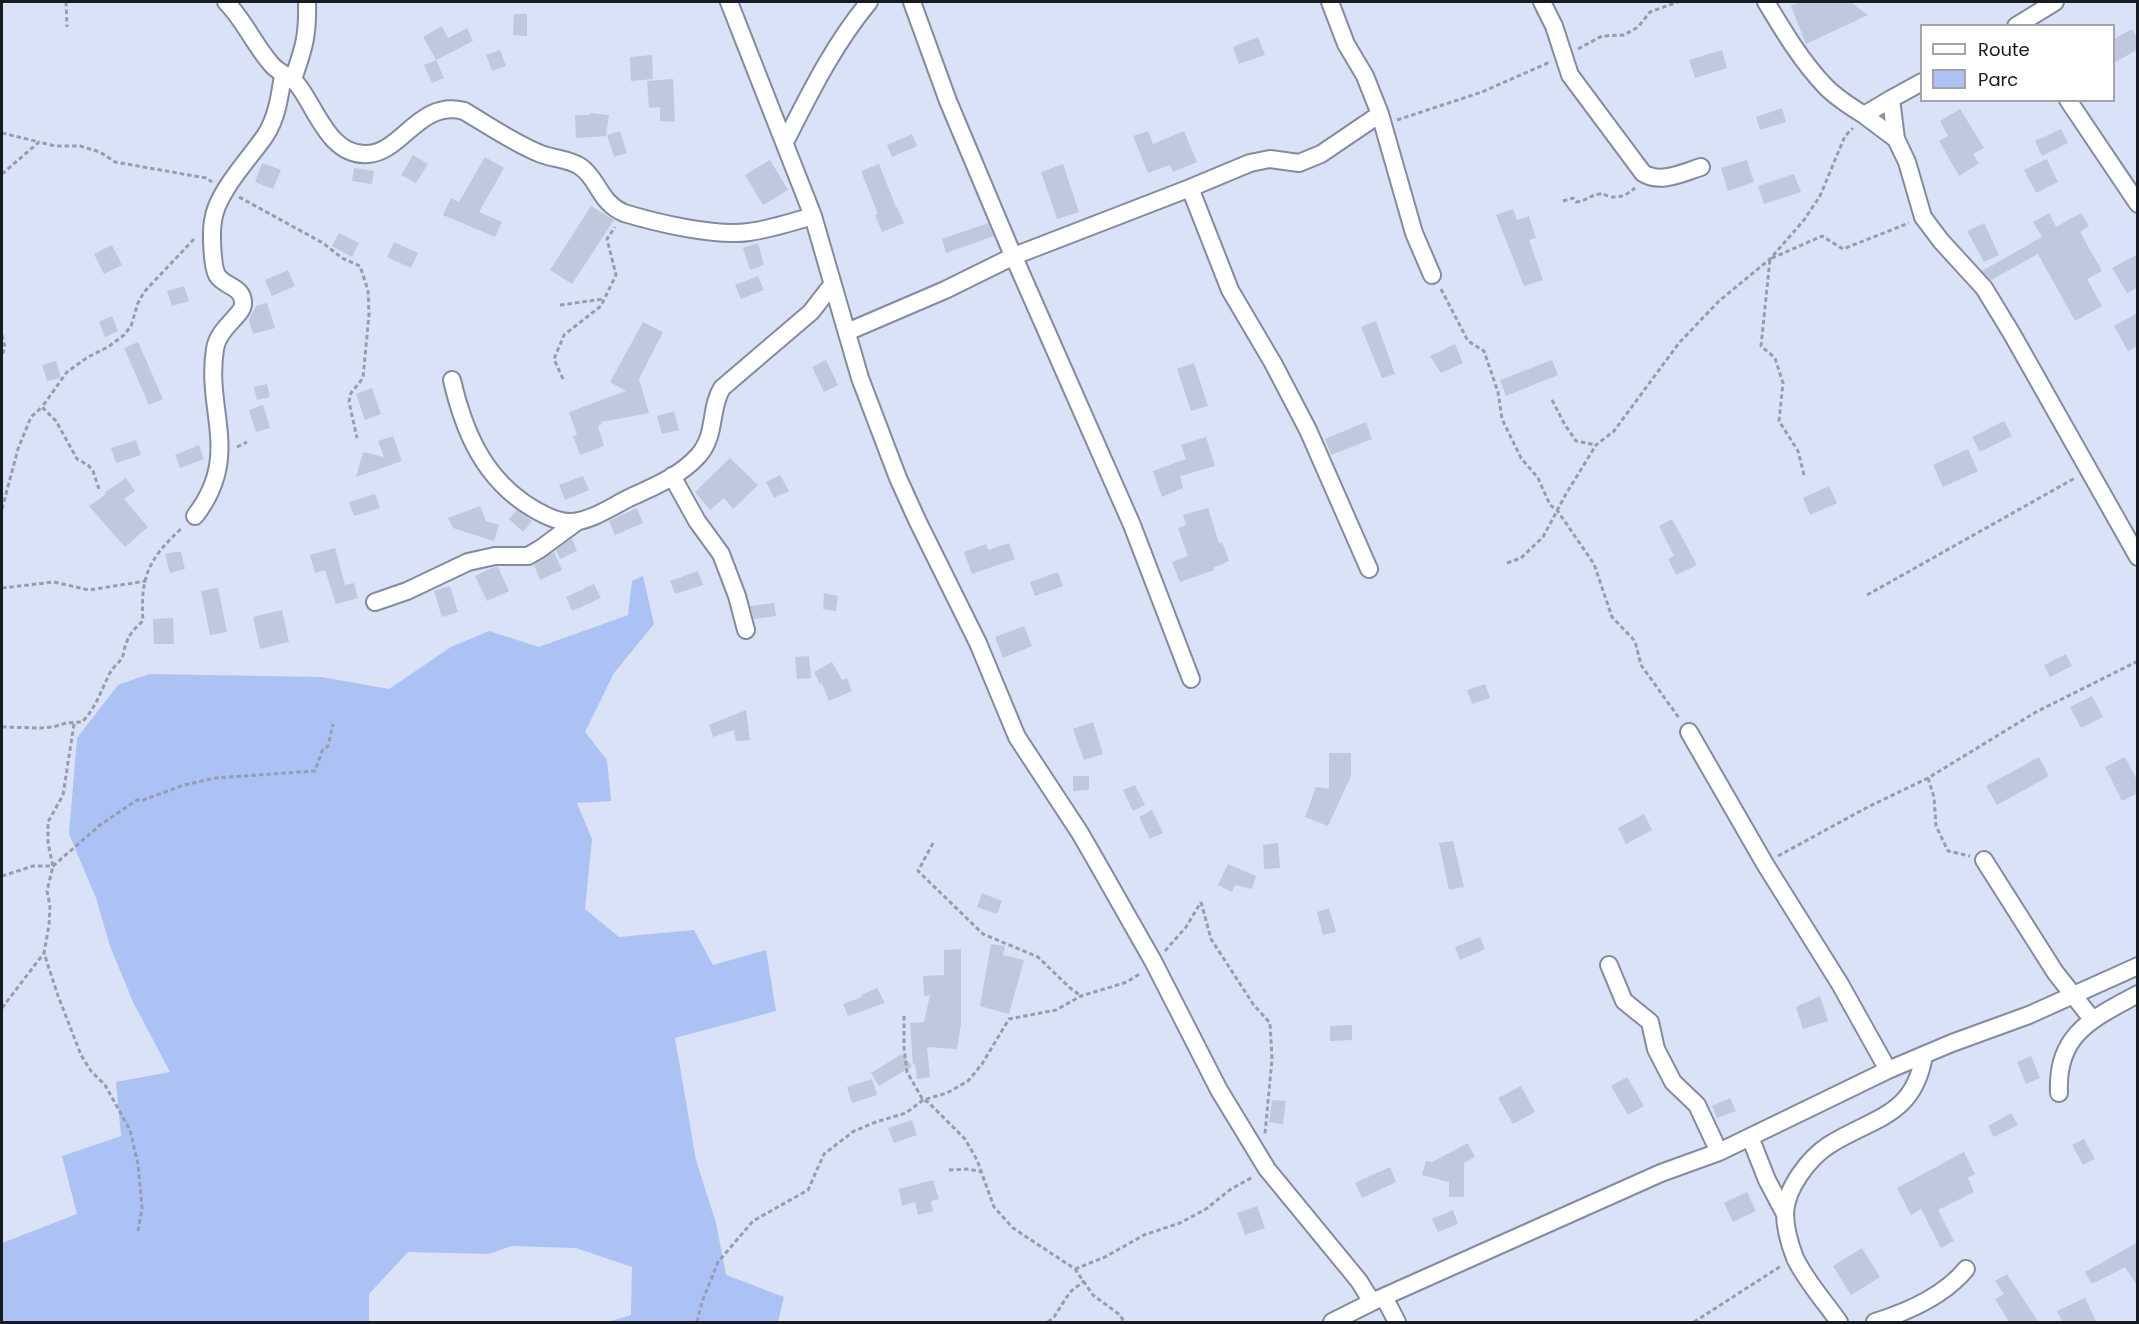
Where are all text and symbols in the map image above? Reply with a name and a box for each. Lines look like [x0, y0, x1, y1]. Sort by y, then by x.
legend [1920, 24, 2115, 102]
text: Route [1978, 37, 2030, 62]
text: Parc [1978, 67, 2018, 92]

